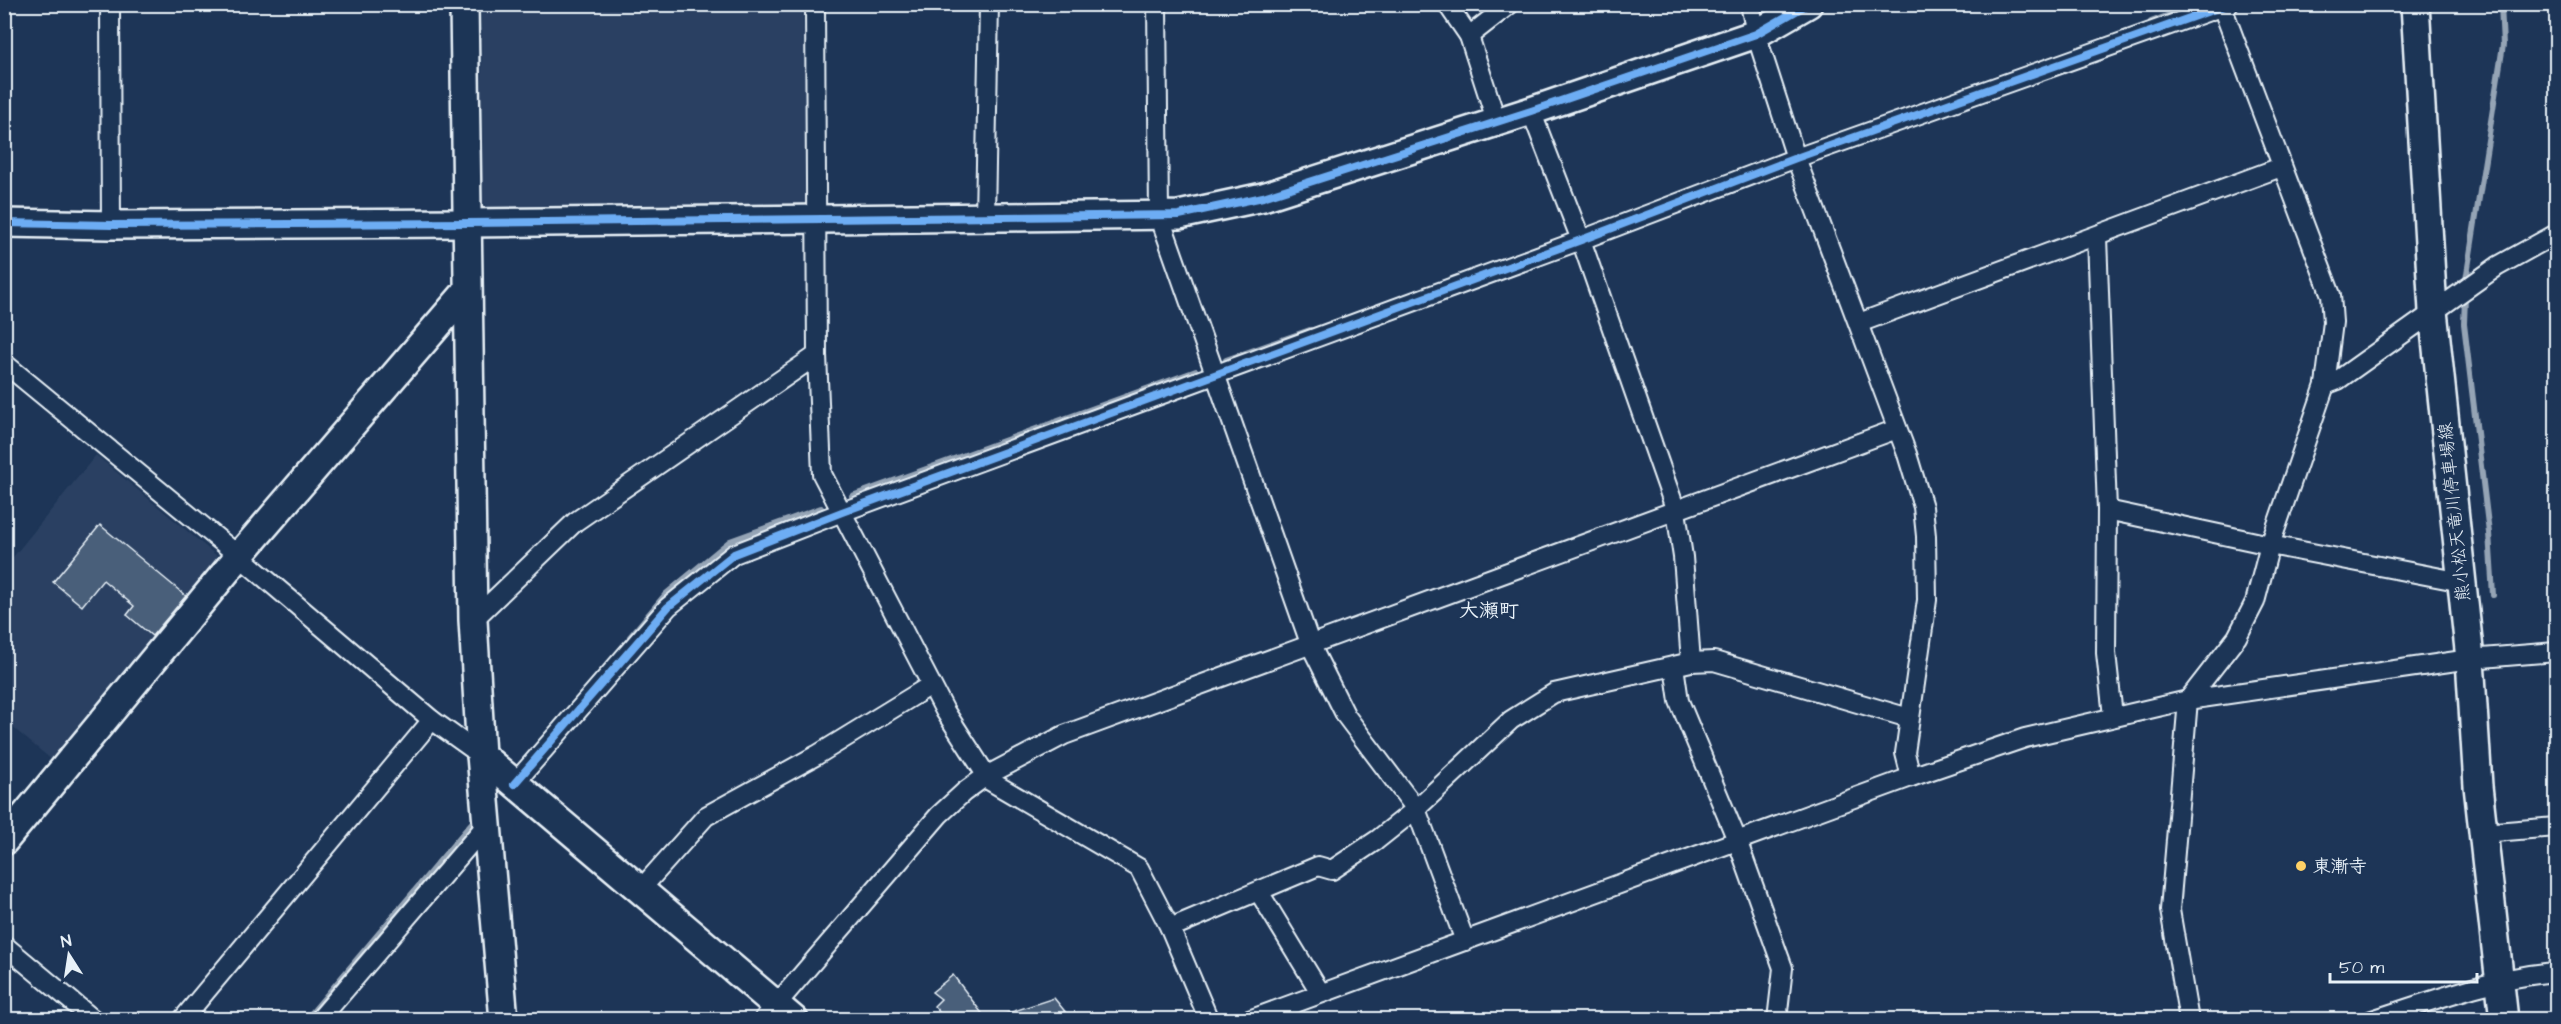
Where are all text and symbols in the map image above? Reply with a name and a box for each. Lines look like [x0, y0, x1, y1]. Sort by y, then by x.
street label: 熊小松天竜川停車場線 [2433, 421, 2476, 603]
district label: 大瀬町 [1459, 597, 1519, 625]
place label: 東漸寺 [2313, 854, 2367, 879]
marker: 東漸寺 [2294, 859, 2308, 873]
north arrow [39, 925, 99, 985]
text: N [59, 930, 73, 953]
scale bar [2330, 946, 2477, 984]
text: 50 m [2339, 955, 2384, 980]

